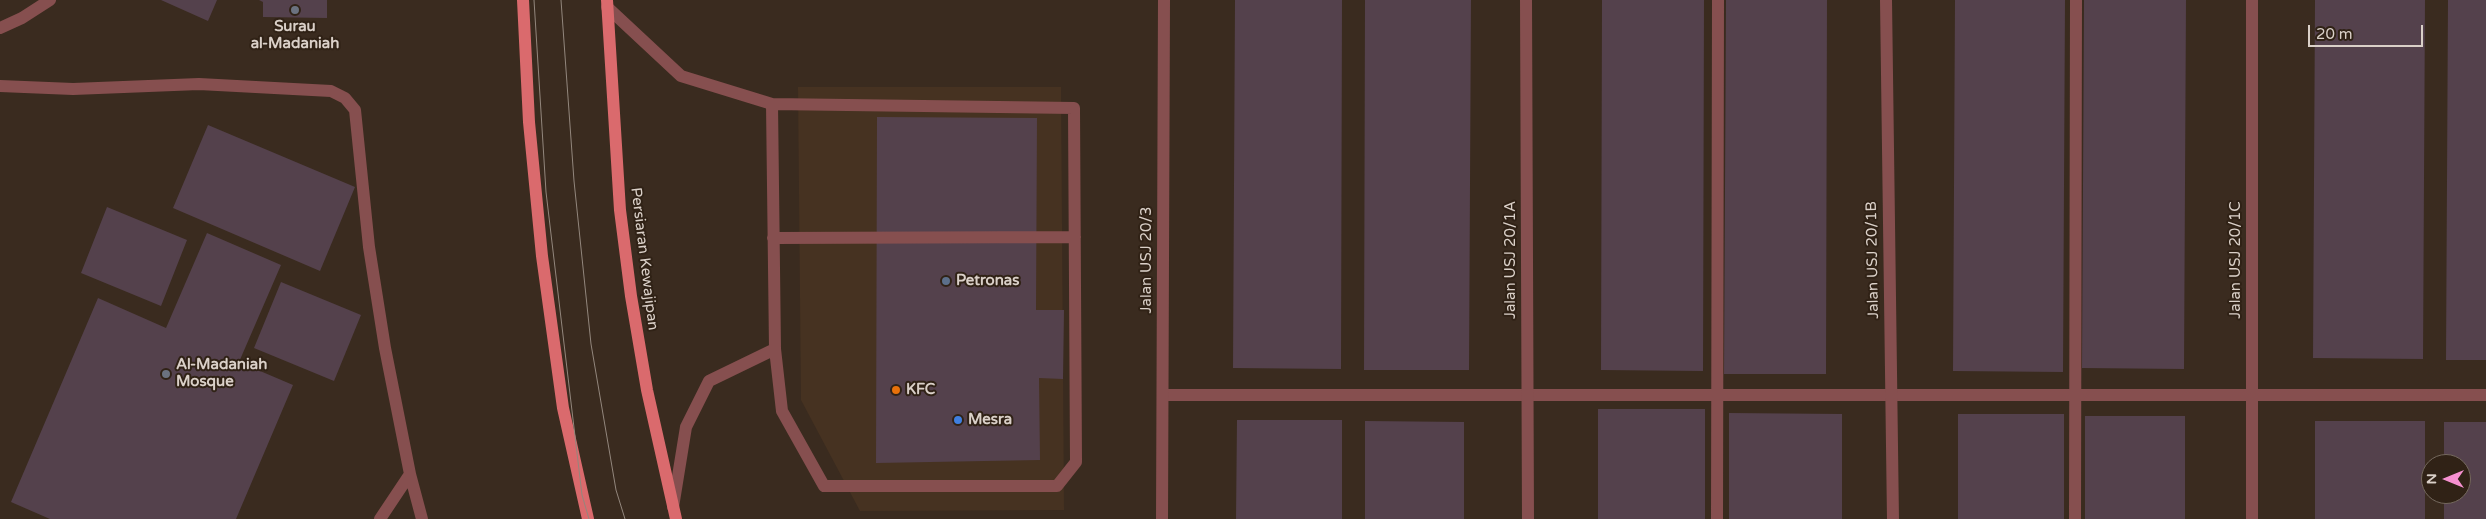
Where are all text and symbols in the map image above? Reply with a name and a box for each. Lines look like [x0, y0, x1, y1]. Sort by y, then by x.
marker: Surau al-Madaniah [289, 4, 301, 16]
scale bar [2311, 15, 2426, 47]
place label: Surau al-Madaniah [251, 18, 339, 53]
text: 20 m [2316, 25, 2353, 43]
street label: Persiaran Kewajipan [626, 186, 662, 332]
street label: Jalan USJ 20/1A [1502, 201, 1520, 319]
street label: Jalan USJ 20/1B [1863, 201, 1883, 319]
street label: Jalan USJ 20/1C [2227, 201, 2245, 319]
street label: Jalan USJ 20/3 [1138, 206, 1156, 314]
place label: Petronas [956, 272, 1019, 290]
marker: Petronas [940, 275, 952, 287]
place label: Al-Madaniah Mosque [176, 356, 267, 391]
marker: Al-Madaniah Mosque [160, 368, 172, 380]
place label: KFC [906, 381, 935, 399]
marker: KFC [890, 384, 902, 396]
place label: Mesra [968, 411, 1012, 429]
marker: Mesra [952, 414, 964, 426]
north arrow [2421, 454, 2471, 504]
text: N [2423, 473, 2440, 485]

